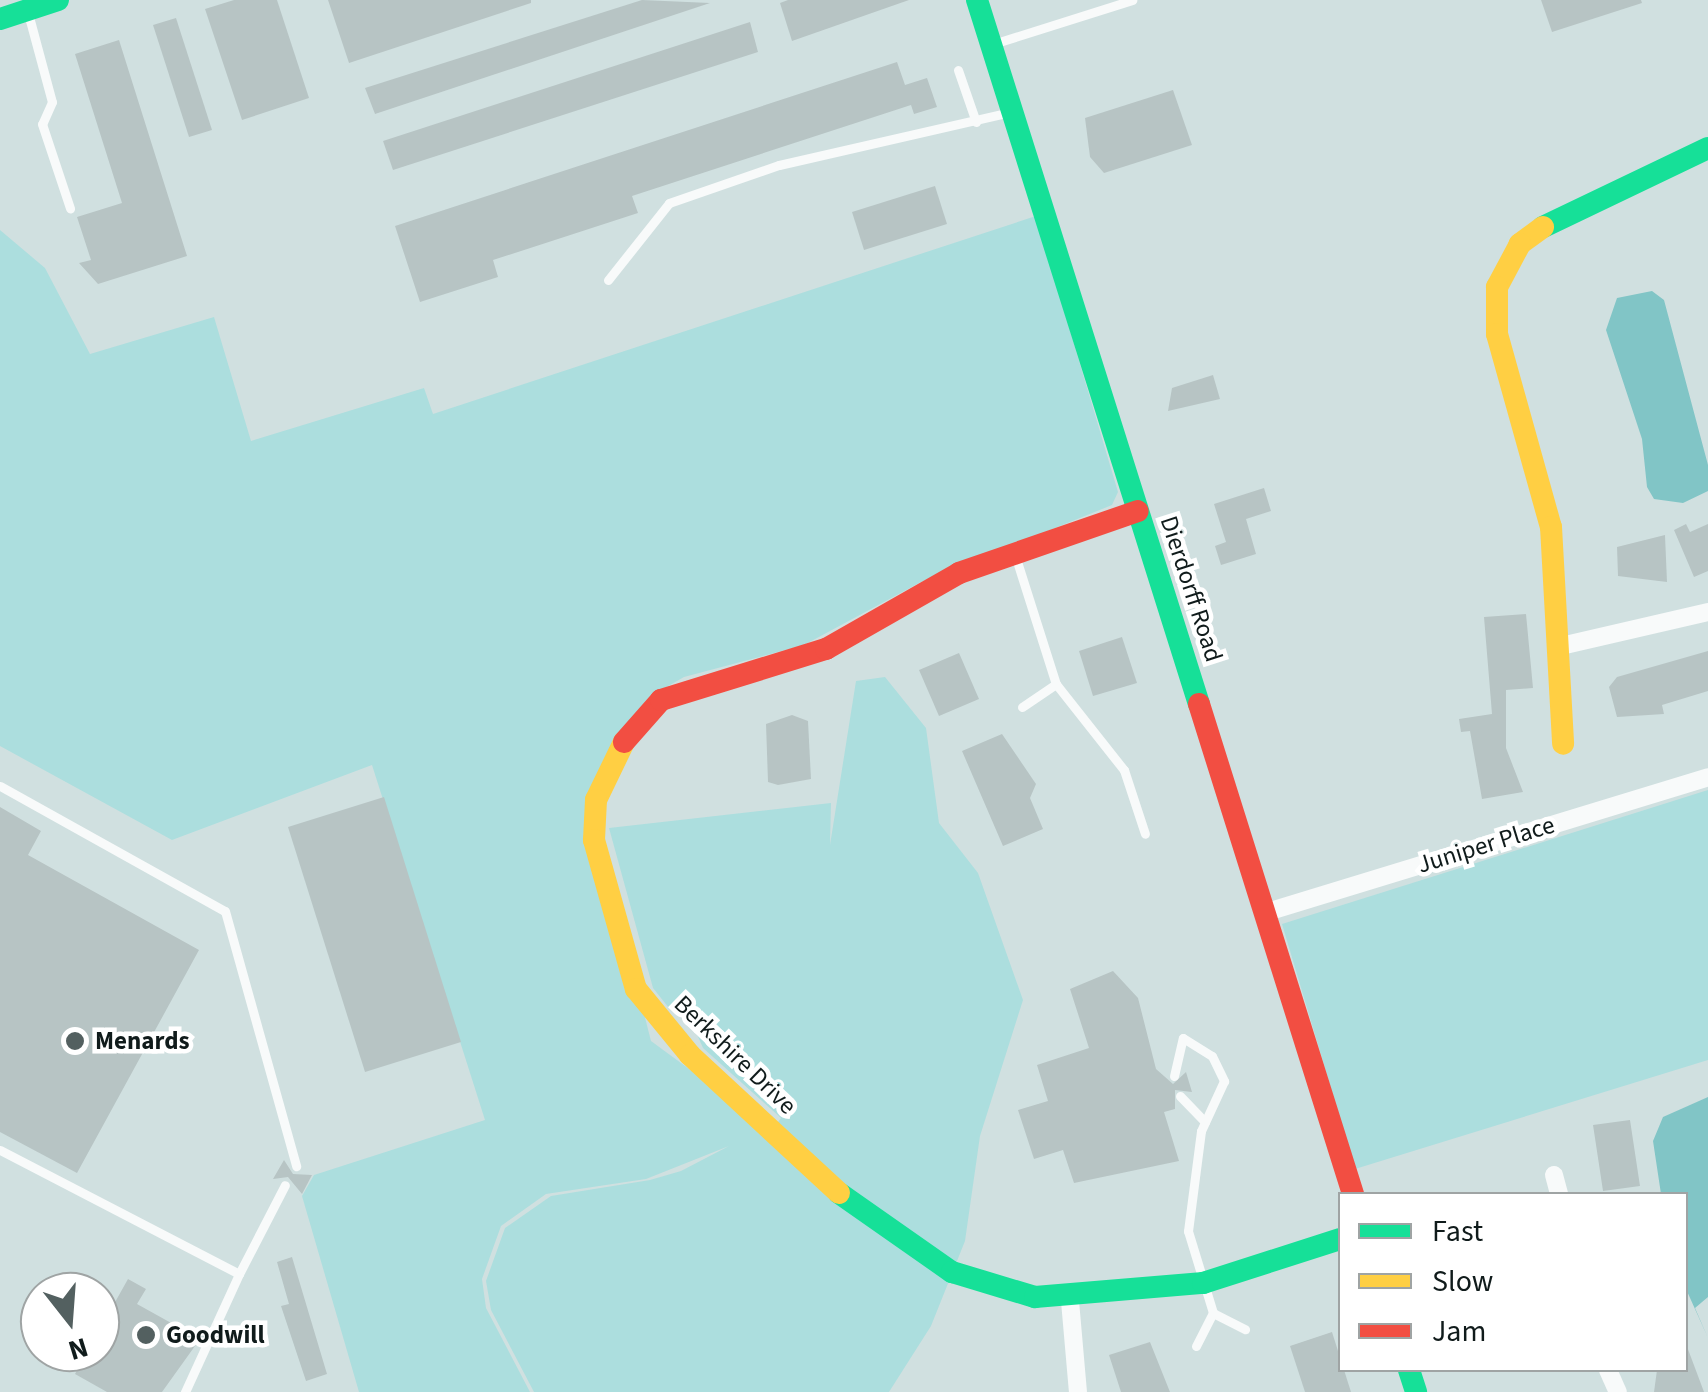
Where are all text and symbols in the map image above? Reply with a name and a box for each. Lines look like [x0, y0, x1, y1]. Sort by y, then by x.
street label: Dierdorff Road [1153, 512, 1229, 666]
street label: Juniper Place [1414, 810, 1558, 880]
street label: Berkshire Drive [668, 989, 802, 1121]
place label: Menards [95, 1026, 190, 1056]
marker: Menards [64, 1030, 86, 1052]
legend [1338, 1192, 1688, 1372]
text: Fast [1432, 1210, 1483, 1253]
text: Slow [1432, 1260, 1493, 1303]
north arrow [20, 1272, 120, 1372]
text: Jam [1432, 1310, 1486, 1353]
place label: Goodwill [166, 1320, 265, 1350]
marker: Goodwill [135, 1324, 157, 1346]
text: N [63, 1327, 93, 1371]

